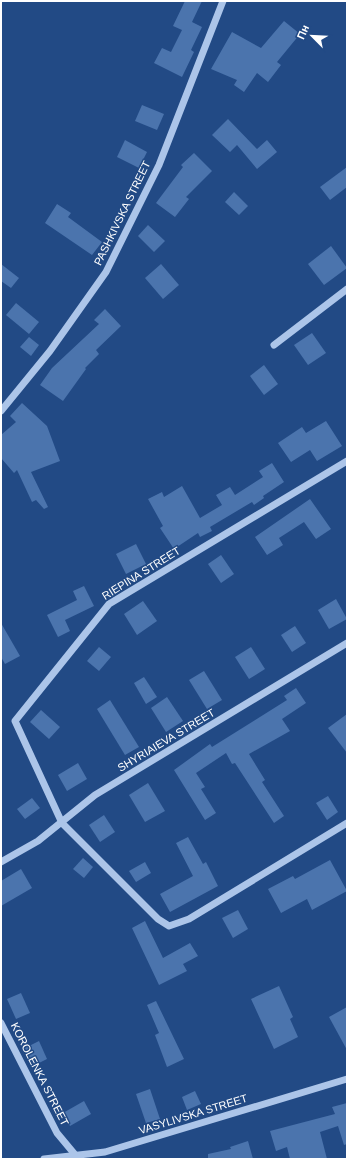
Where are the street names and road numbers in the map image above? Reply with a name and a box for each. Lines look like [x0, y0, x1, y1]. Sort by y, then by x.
street label: PASHKIVSKA STREET [91, 159, 153, 267]
street label: RIEPINA STREET [100, 544, 183, 602]
street label: SHYRIAIEVA STREET [115, 706, 217, 774]
street label: KOROLENKA STREET [9, 1020, 71, 1128]
street label: VASYLIVSKA STREET [137, 1092, 249, 1136]

